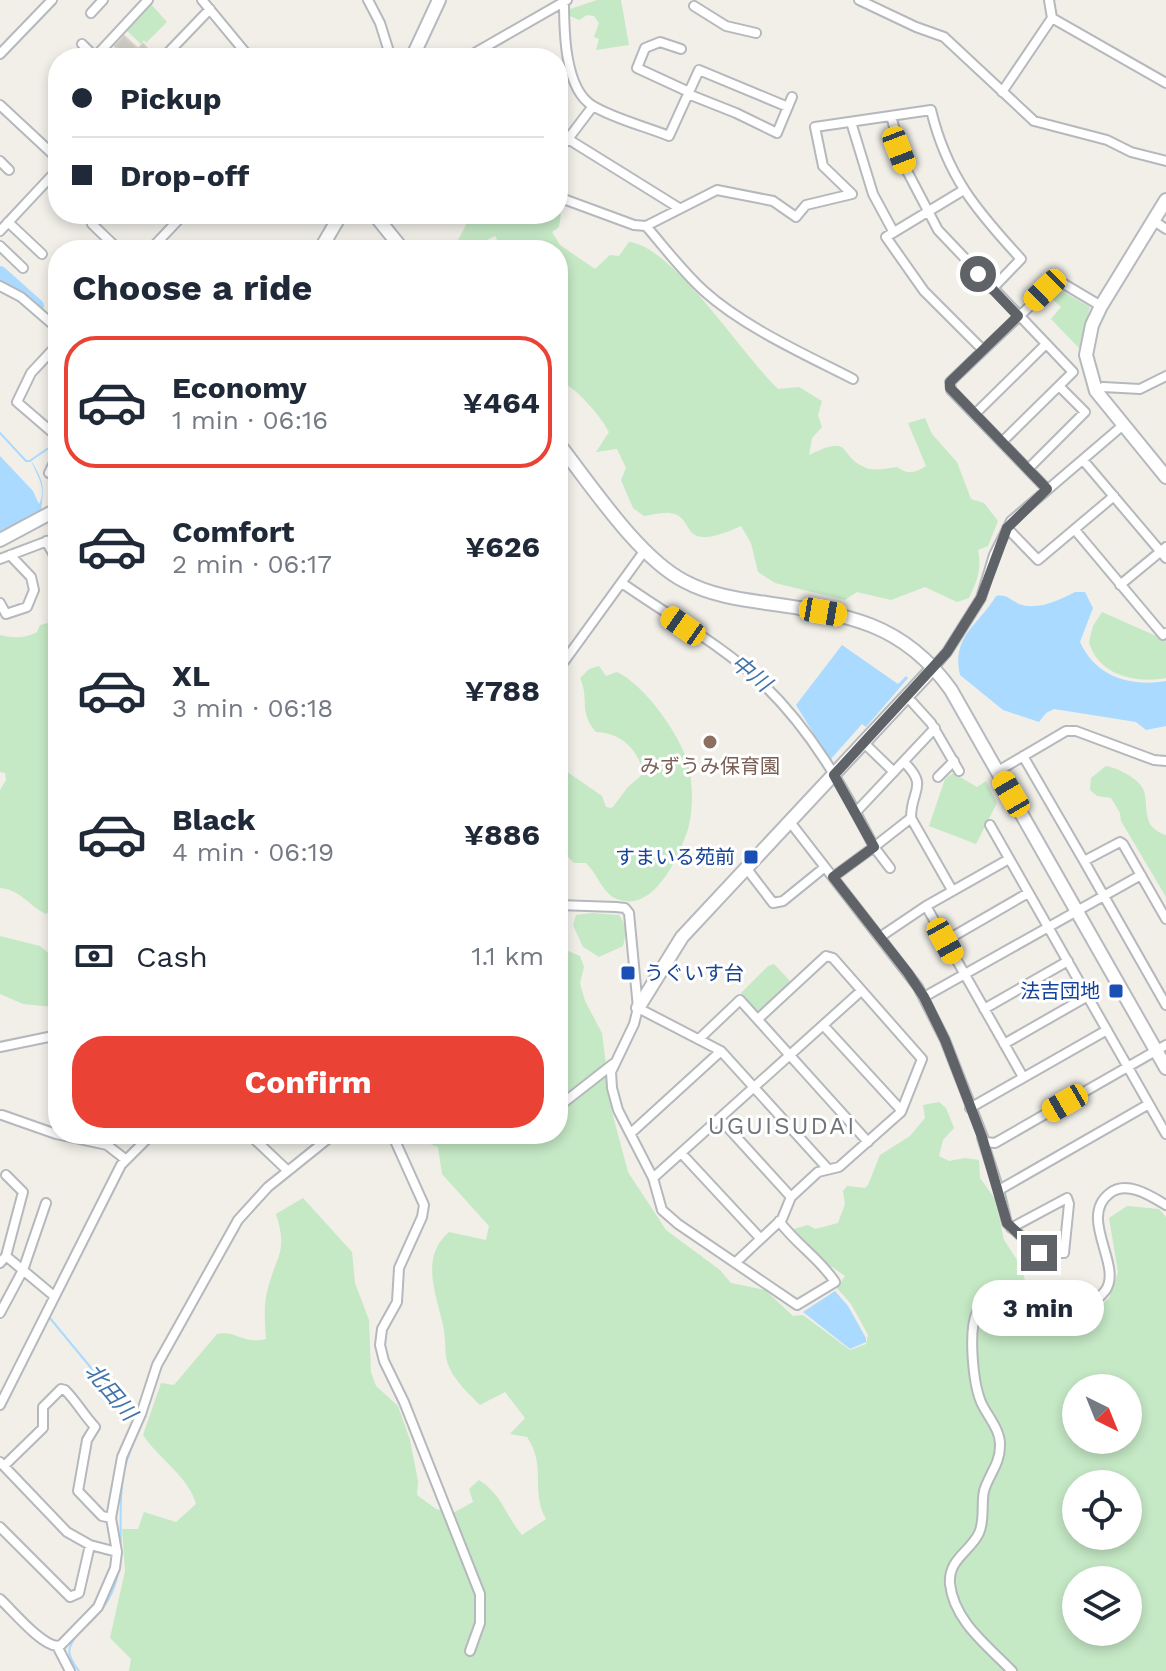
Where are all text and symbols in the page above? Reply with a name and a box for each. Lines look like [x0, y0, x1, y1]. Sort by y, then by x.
text: Pickup [120, 81, 222, 116]
car [879, 123, 919, 177]
text: Drop-off [120, 158, 249, 193]
route start [960, 256, 996, 292]
car [1019, 265, 1071, 315]
text: Choose a ride [72, 267, 312, 309]
icon: car [76, 366, 148, 438]
text: Economy [172, 370, 307, 405]
text: ¥464 [463, 385, 540, 420]
text: 1 min · 06:16 [172, 405, 328, 435]
icon: car [76, 510, 148, 582]
text: Comfort [172, 514, 294, 549]
text: ¥626 [465, 529, 540, 564]
text: 2 min · 06:17 [172, 549, 332, 579]
car [797, 596, 849, 628]
car [656, 602, 710, 650]
water label: 中川 [726, 649, 778, 698]
icon: car [76, 654, 148, 726]
text: XL [172, 658, 210, 693]
text: ¥788 [465, 673, 540, 708]
text: 3 min · 06:18 [172, 693, 333, 723]
marker: みずうみ保育園 [701, 733, 719, 751]
place label: みずうみ保育園 [640, 754, 780, 778]
car [989, 767, 1033, 821]
icon: car [76, 798, 148, 870]
text: Black [172, 802, 256, 837]
text: ¥886 [464, 817, 540, 852]
text: 4 min · 06:19 [172, 837, 334, 867]
place label: すまいる苑前 [615, 845, 735, 869]
marker: すまいる苑前 [742, 848, 760, 866]
car [923, 914, 967, 968]
icon: cash [72, 934, 116, 978]
text: Cash [136, 939, 208, 974]
text: 1.1 km [471, 941, 544, 971]
place label: うぐいす台 [644, 961, 744, 985]
marker: うぐいす台 [619, 964, 637, 982]
place label: 法吉団地 [1020, 979, 1100, 1003]
marker: 法吉団地 [1107, 982, 1125, 1000]
button: Confirm [72, 1036, 544, 1128]
car [1038, 1081, 1092, 1125]
district label: UGUISUDAI [708, 1112, 856, 1140]
route end [1021, 1235, 1057, 1271]
callout: 3 min [973, 1281, 1105, 1337]
text: 3 min [1002, 1293, 1074, 1323]
water label: 北田川 [80, 1359, 143, 1427]
north arrow [1062, 1374, 1142, 1454]
map controls [1062, 1374, 1142, 1646]
button: locate [1062, 1470, 1142, 1550]
button: layers [1062, 1566, 1142, 1646]

